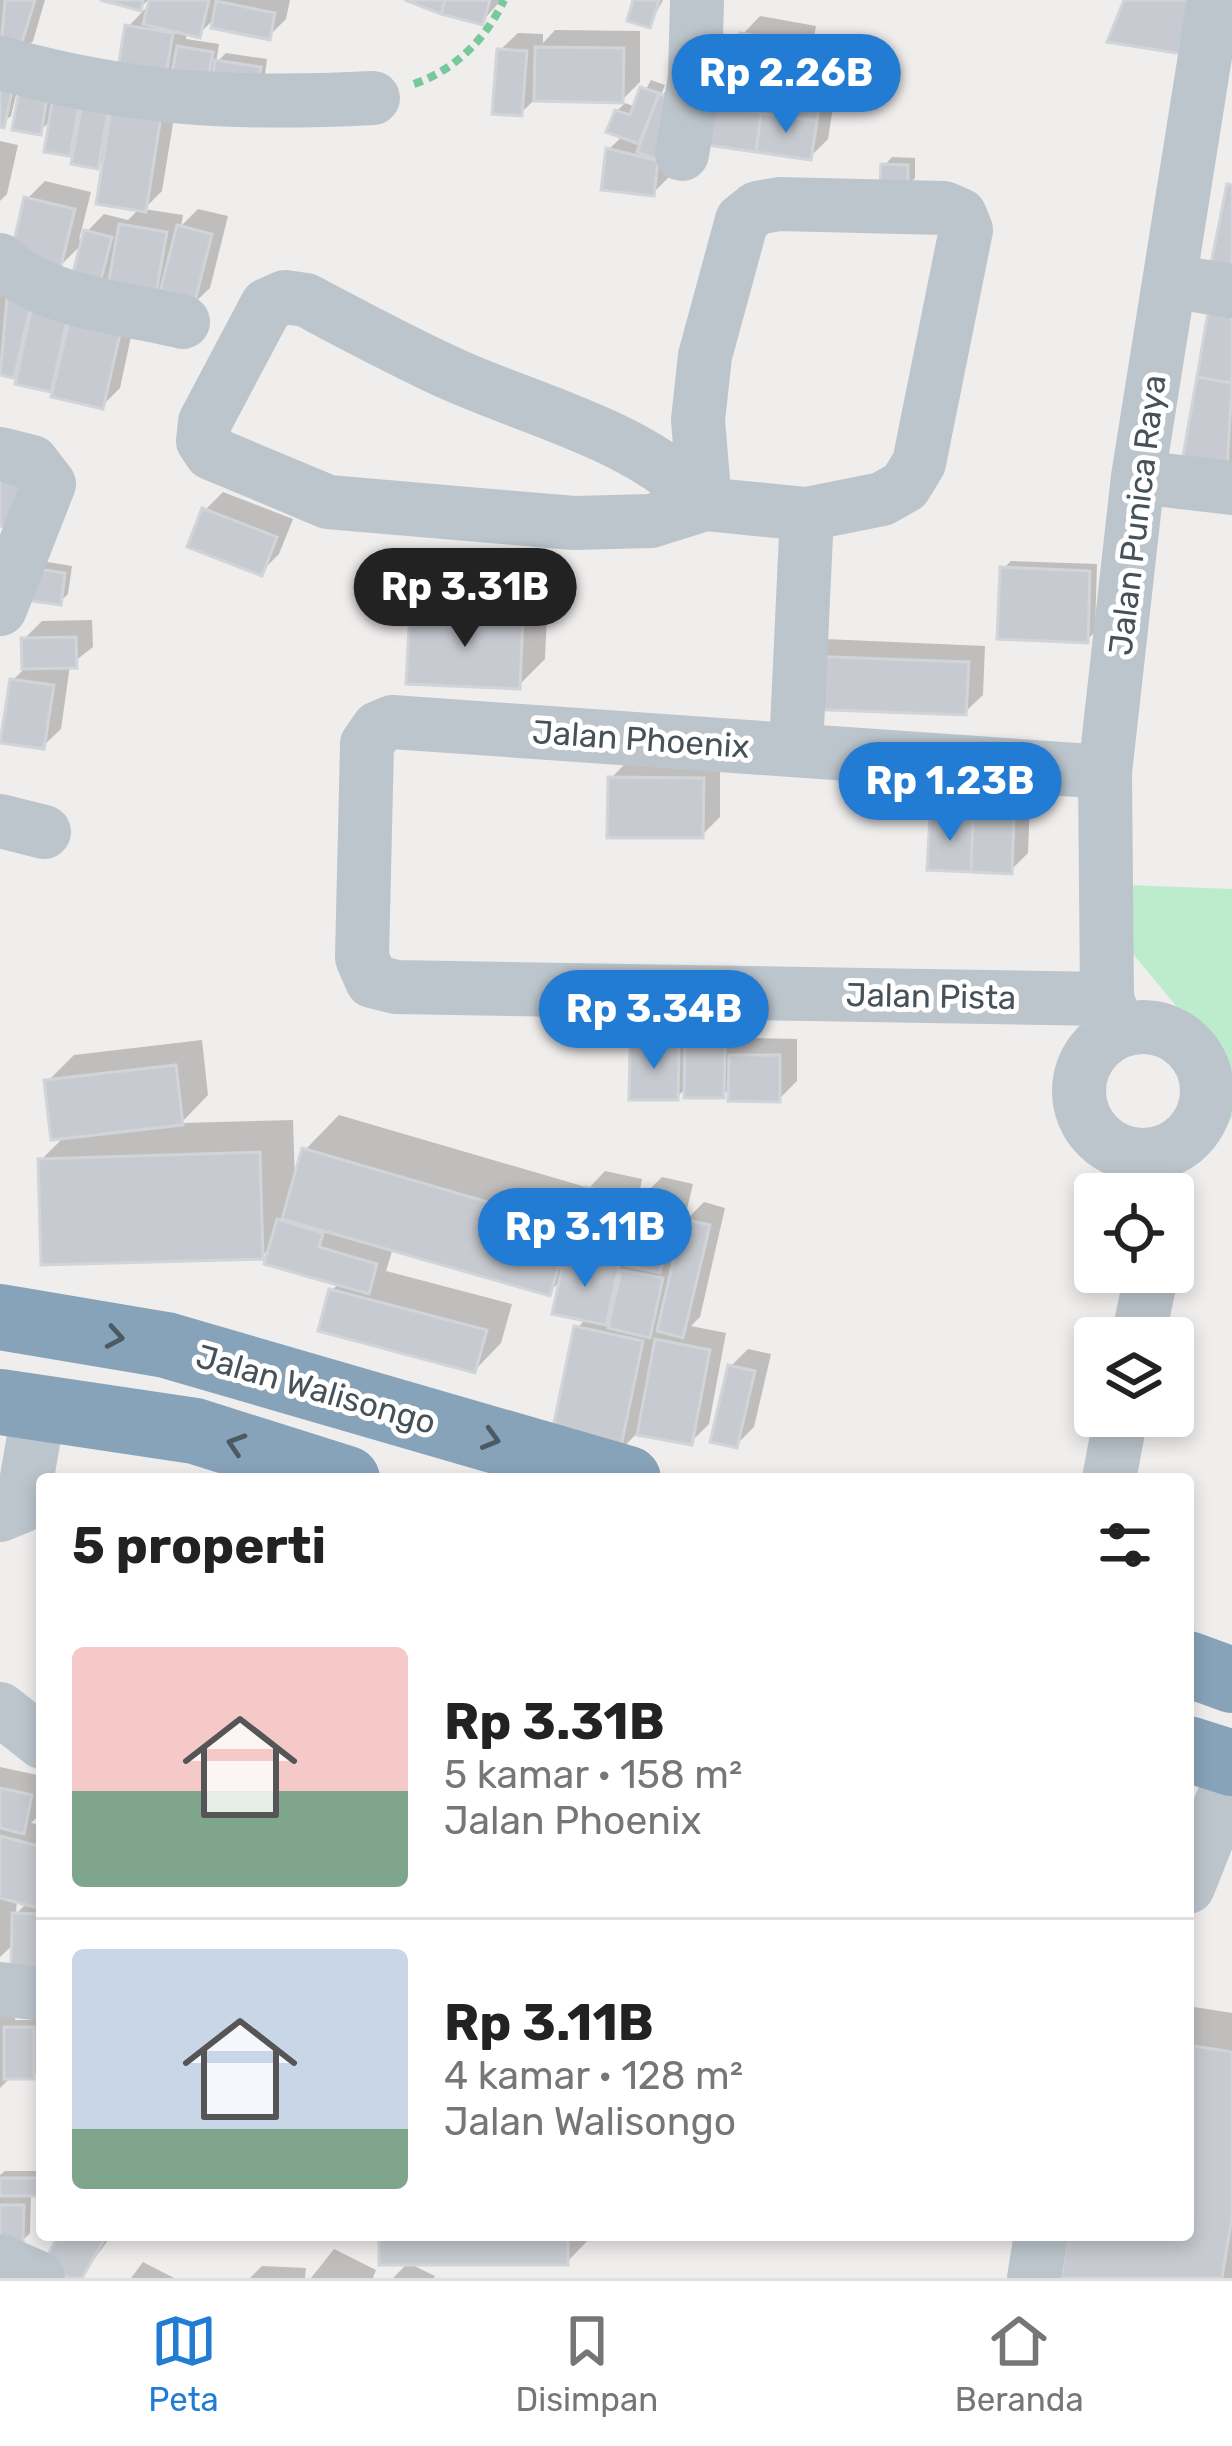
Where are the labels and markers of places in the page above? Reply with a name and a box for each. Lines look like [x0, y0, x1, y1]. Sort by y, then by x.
pin: Rp 2.26B [662, 34, 910, 136]
pin: Rp 3.31B [341, 548, 589, 650]
pin: Rp 1.23B [826, 742, 1074, 844]
pin: Rp 3.34B [530, 970, 778, 1072]
pin: Rp 3.11B [461, 1188, 709, 1290]

